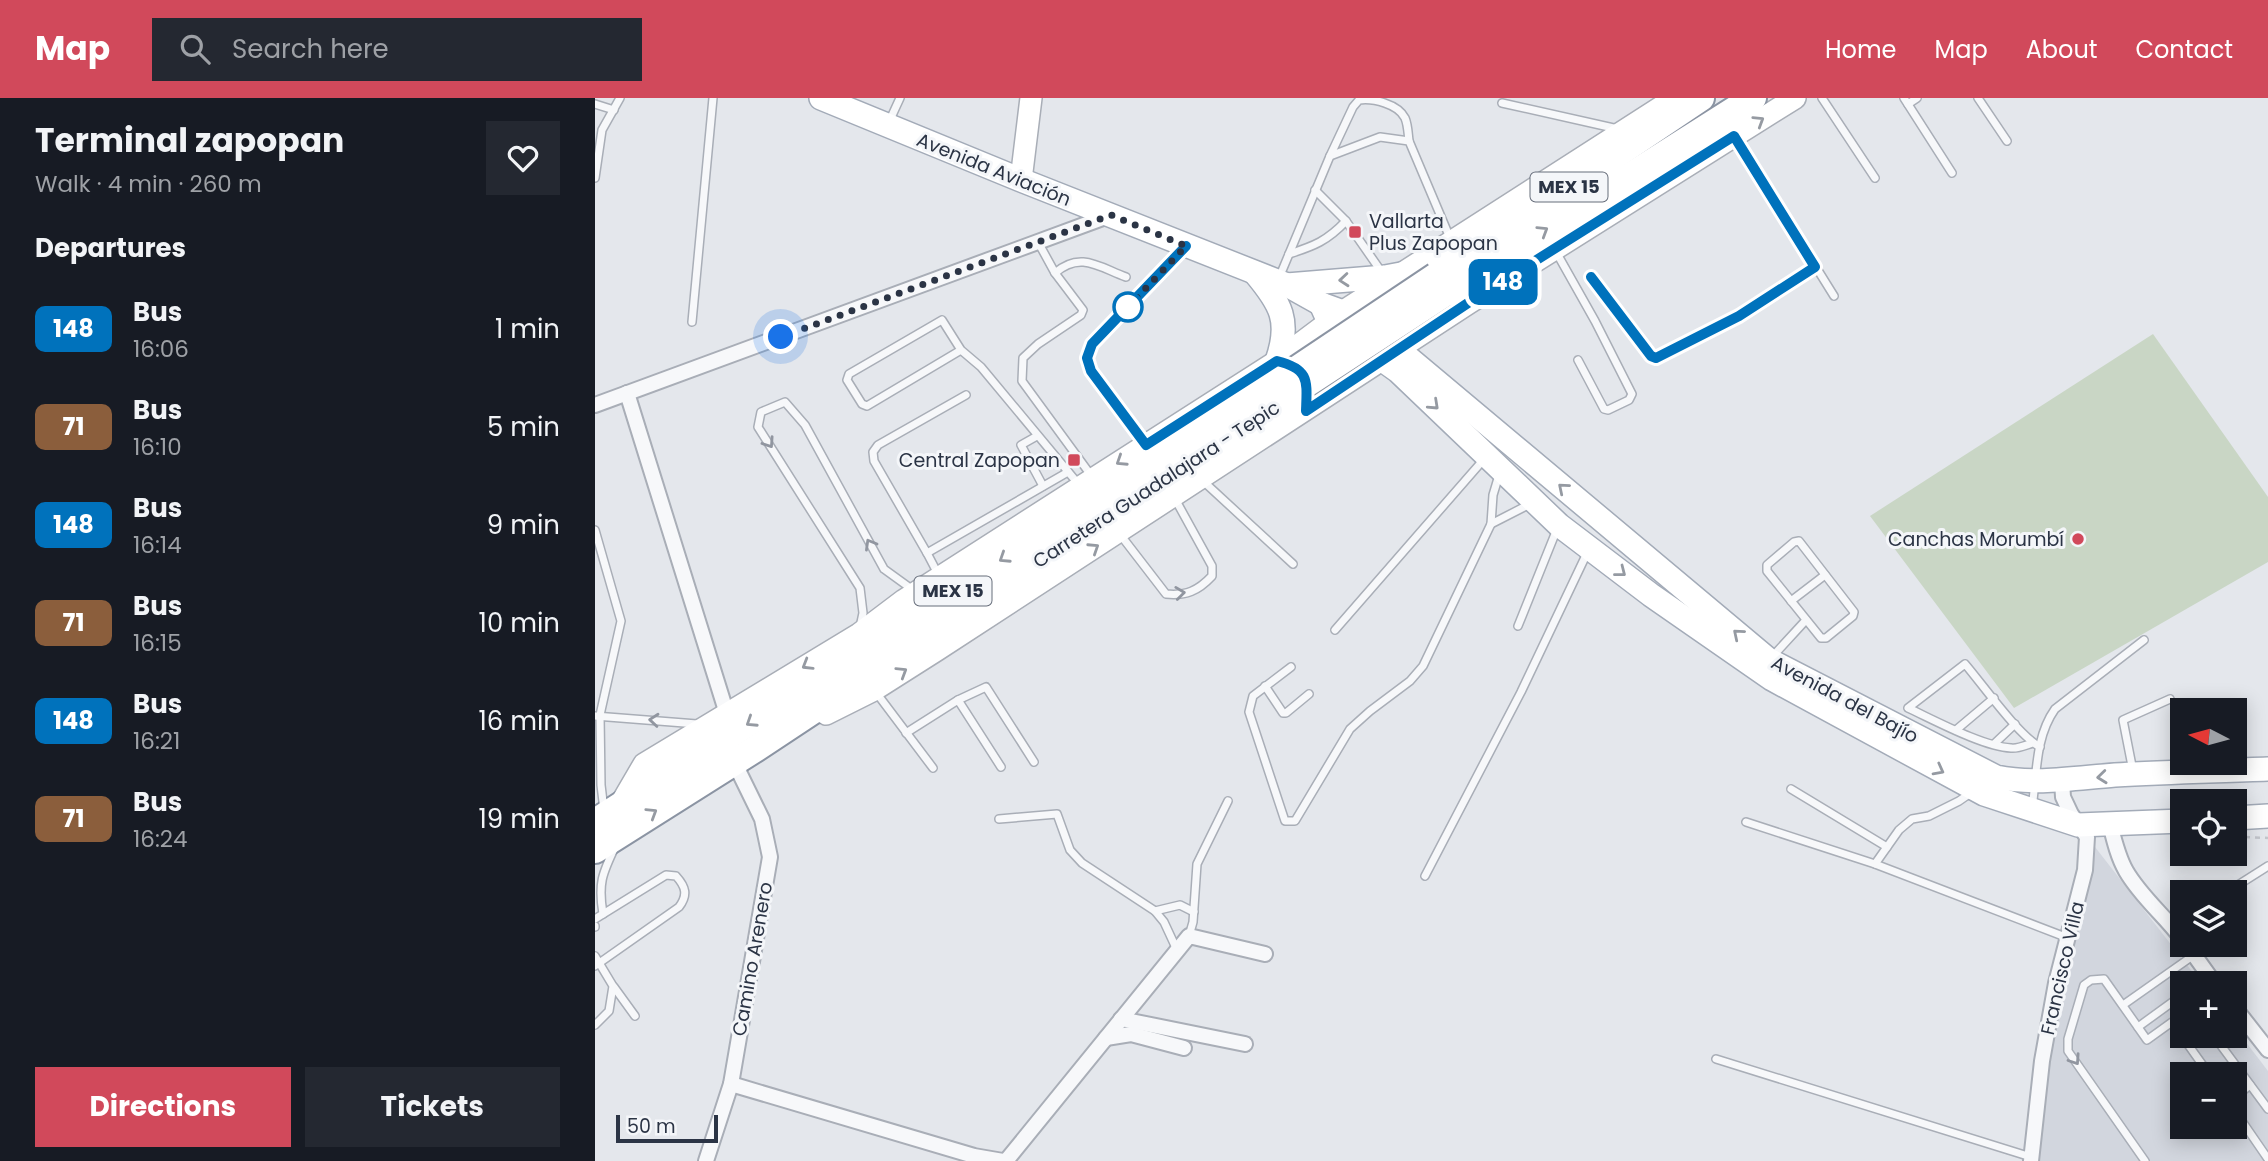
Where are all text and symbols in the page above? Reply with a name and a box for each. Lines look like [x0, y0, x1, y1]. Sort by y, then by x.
search box [152, 18, 642, 81]
text: Map [35, 25, 110, 72]
icon: search [176, 30, 214, 68]
text: Search here [232, 31, 389, 67]
text: Home [1825, 33, 1897, 66]
text: Map [1935, 33, 1988, 66]
text: About [2026, 33, 2097, 66]
text: Contact [2135, 33, 2233, 66]
one-way arrow [1751, 116, 1764, 129]
text: Terminal zapopan [35, 117, 344, 164]
button: heart [486, 121, 560, 195]
street label: Avenida Aviación [913, 126, 1075, 213]
text: Walk · 4 min · 260 m [35, 168, 262, 200]
road number: MEX 15 [1531, 172, 1607, 202]
place label: Vallarta Plus Zapopan [1369, 208, 1498, 257]
marker: Vallarta Plus Zapopan [1347, 224, 1363, 240]
one-way arrow [1535, 227, 1548, 240]
text: Departures [35, 230, 186, 266]
line badge: 148 [1463, 259, 1543, 305]
text: 148 [1483, 265, 1523, 298]
one-way arrow [1338, 272, 1349, 287]
unlabelled marker [1113, 292, 1143, 322]
text: Bus [133, 294, 182, 330]
text: 1 min [495, 311, 560, 347]
text: 148 [53, 312, 94, 345]
your location [763, 319, 798, 354]
text: 16:06 [133, 333, 189, 365]
text: Bus [133, 392, 182, 428]
street label: Carretera Guadalajara - Tepic [1028, 394, 1285, 575]
one-way arrow [1426, 396, 1439, 409]
text: 5 min [487, 409, 560, 445]
text: 71 [63, 410, 84, 443]
text: 16:10 [133, 431, 182, 463]
one-way arrow [760, 435, 773, 448]
place label: Central Zapopan [899, 447, 1060, 474]
marker: Central Zapopan [1066, 452, 1082, 468]
one-way arrow [1115, 453, 1128, 466]
one-way arrow [1559, 483, 1571, 496]
text: Bus [133, 490, 182, 526]
text: 9 min [487, 507, 560, 543]
text: 148 [53, 508, 94, 541]
place label: Canchas Morumbí [1888, 526, 2064, 553]
text: 16:14 [133, 529, 182, 561]
marker: Canchas Morumbí [2070, 531, 2086, 547]
one-way arrow [865, 539, 878, 552]
one-way arrow [1086, 544, 1099, 557]
one-way arrow [999, 550, 1012, 563]
one-way arrow [1614, 564, 1626, 577]
road number: MEX 15 [915, 576, 991, 606]
one-way arrow [1174, 585, 1186, 600]
text: Bus [133, 588, 182, 624]
text: 10 min [479, 605, 560, 641]
text: 71 [63, 606, 84, 639]
text: 16:15 [133, 627, 182, 659]
one-way arrow [1733, 630, 1746, 642]
street label: Avenida del Bajío [1766, 649, 1923, 750]
one-way arrow [801, 657, 814, 670]
one-way arrow [895, 667, 908, 680]
text: Bus [133, 686, 182, 722]
north arrow [2170, 698, 2247, 775]
map controls [2170, 698, 2247, 1139]
text: 16 min [478, 703, 560, 739]
text: 148 [53, 704, 94, 737]
one-way arrow [648, 713, 659, 728]
one-way arrow [746, 713, 759, 726]
text: 16:21 [133, 725, 180, 757]
one-way arrow [1932, 761, 1944, 775]
one-way arrow [2096, 769, 2107, 784]
text: Bus [133, 784, 182, 820]
button: locate [2170, 789, 2247, 866]
text: 19 min [479, 801, 560, 837]
text: 71 [63, 802, 84, 835]
one-way arrow [645, 809, 658, 822]
text: 16:24 [133, 823, 188, 855]
street label: Camino Arenero [726, 880, 779, 1038]
button: layers [2170, 880, 2247, 957]
street label: Francisco Villa [2034, 899, 2091, 1038]
button: + [2170, 971, 2247, 1048]
one-way arrow [2066, 1052, 2079, 1065]
button: − [2170, 1062, 2247, 1139]
button: Directions [35, 1067, 291, 1147]
button: Tickets [305, 1067, 560, 1147]
scale bar [616, 1112, 717, 1144]
text: 50 m [627, 1113, 676, 1140]

